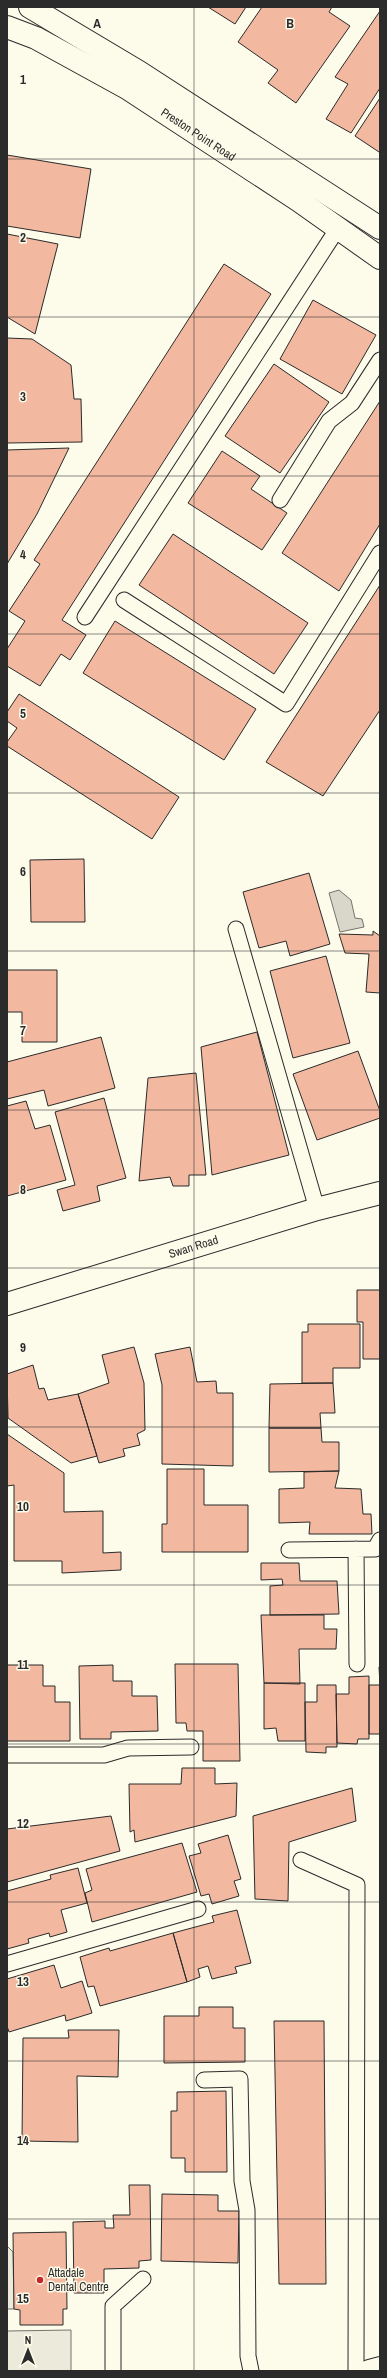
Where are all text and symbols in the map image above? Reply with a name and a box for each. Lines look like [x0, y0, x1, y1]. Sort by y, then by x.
text: A [93, 15, 101, 32]
text: B [286, 15, 294, 32]
text: 1 [20, 71, 26, 88]
street label: Preston Point Road [158, 104, 239, 165]
text: 2 [20, 229, 26, 246]
text: 3 [20, 388, 26, 405]
text: 4 [20, 546, 26, 563]
text: 5 [20, 705, 26, 722]
text: 6 [20, 863, 26, 880]
text: 7 [20, 1022, 26, 1039]
text: 8 [20, 1181, 26, 1198]
street label: Swan Road [167, 1232, 220, 1262]
text: 9 [20, 1339, 26, 1356]
text: 10 [17, 1498, 29, 1515]
text: 11 [17, 1656, 29, 1673]
text: 12 [17, 1815, 29, 1832]
text: 13 [17, 1973, 29, 1990]
text: 14 [17, 2132, 29, 2149]
place label: Attadale Dental Centre [47, 2265, 109, 2295]
marker: Attadale Dental Centre [35, 2275, 45, 2285]
text: 15 [17, 2290, 29, 2307]
north arrow [8, 2330, 48, 2370]
text: N [25, 2333, 31, 2347]

